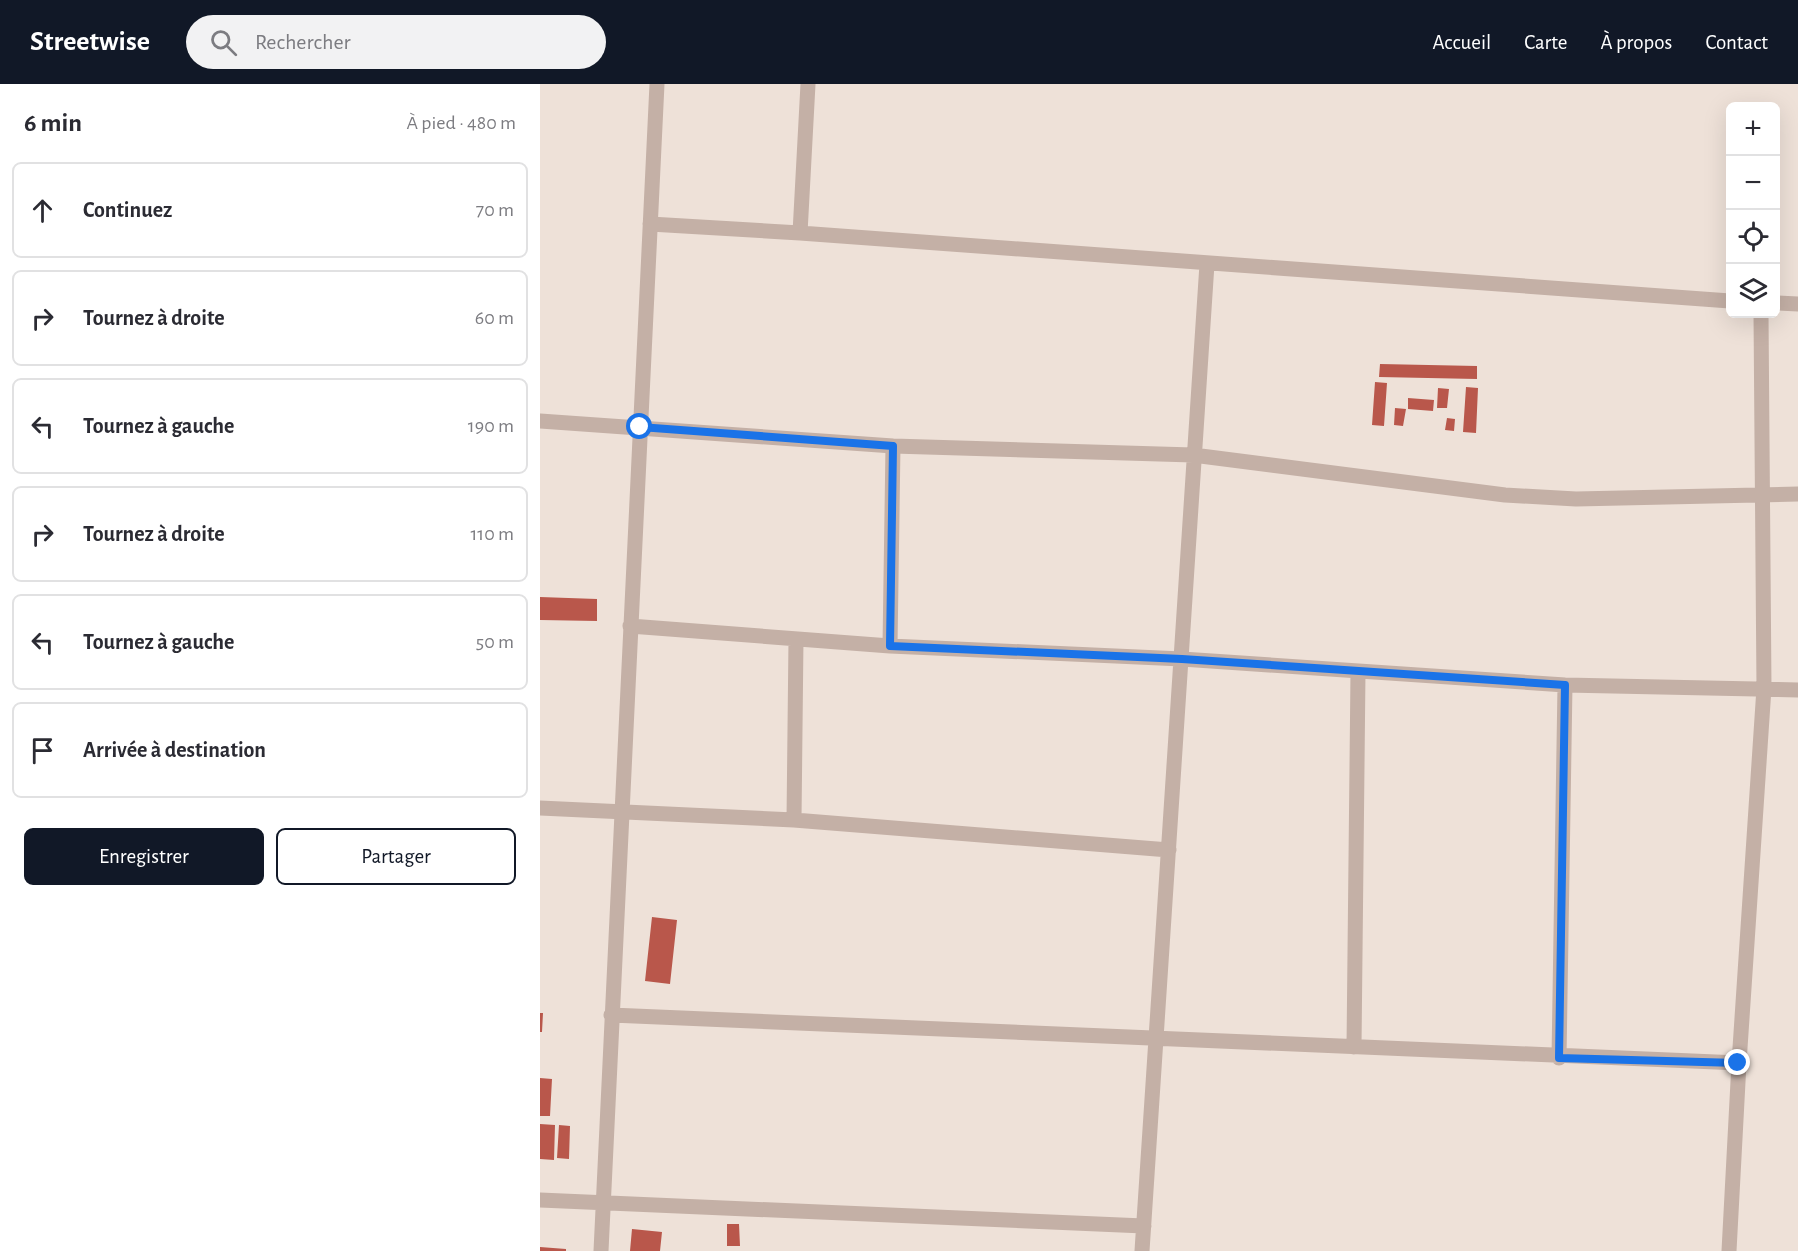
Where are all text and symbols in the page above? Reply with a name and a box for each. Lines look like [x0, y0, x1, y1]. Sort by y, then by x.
search box [186, 15, 606, 69]
icon: search [207, 26, 240, 59]
text: Streetwise [30, 28, 150, 56]
text: Rechercher [255, 31, 351, 53]
text: Accueil [1433, 32, 1491, 53]
text: Carte [1524, 32, 1567, 53]
text: À propos [1600, 32, 1672, 53]
text: Contact [1705, 32, 1768, 53]
map controls [1726, 102, 1780, 318]
button: + [1726, 102, 1780, 156]
text: 6 min [24, 110, 82, 136]
text: À pied · 480 m [406, 113, 516, 133]
button: − [1726, 156, 1780, 210]
icon: ahead [26, 194, 59, 227]
text: Continuez [83, 199, 172, 221]
text: 70 m [476, 200, 514, 220]
button: locate [1726, 210, 1780, 264]
button: layers [1726, 264, 1780, 318]
icon: right [26, 302, 59, 335]
text: Tournez à droite [83, 307, 225, 329]
text: 60 m [475, 308, 514, 328]
icon: left [26, 410, 59, 443]
route start [626, 413, 652, 439]
text: Tournez à gauche [83, 415, 234, 437]
text: 190 m [468, 416, 514, 436]
icon: right [26, 518, 59, 551]
text: Tournez à droite [83, 523, 225, 545]
text: 110 m [470, 524, 514, 544]
icon: left [26, 626, 59, 659]
text: Tournez à gauche [83, 631, 234, 653]
text: 50 m [476, 632, 514, 652]
icon: arrive [26, 734, 59, 767]
text: Arrivée à destination [83, 739, 266, 761]
button: Enregistrer [24, 828, 264, 885]
button: Partager [276, 828, 516, 885]
route end [1724, 1049, 1750, 1075]

